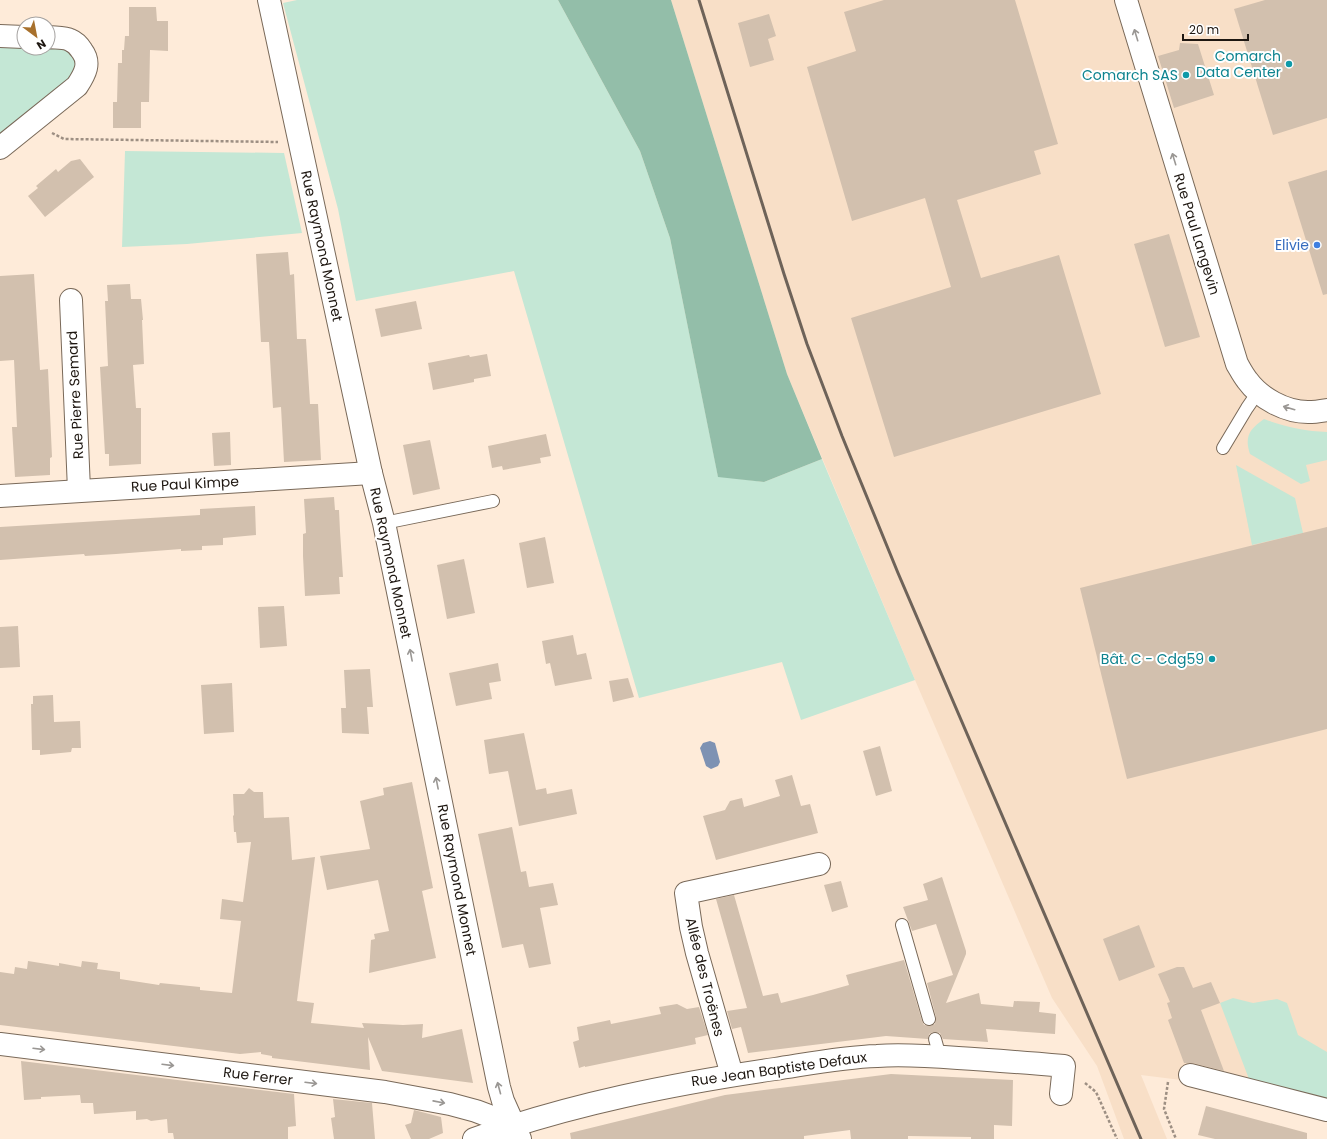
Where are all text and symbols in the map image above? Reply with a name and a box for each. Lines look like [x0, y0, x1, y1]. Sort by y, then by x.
north arrow [16, 16, 56, 56]
scale bar [1183, 16, 1248, 42]
text: 20 m [1189, 21, 1219, 38]
one-way arrow [1132, 29, 1139, 42]
text: N [34, 36, 49, 53]
place label: Comarch Data Center [1196, 46, 1281, 82]
marker: Comarch Data Center [1284, 59, 1294, 69]
place label: Comarch SAS [1082, 65, 1178, 85]
marker: Comarch SAS [1181, 70, 1191, 80]
one-way arrow [1170, 153, 1177, 166]
street label: Rue Raymond Monnet [296, 169, 348, 323]
street label: Rue Paul Langevin [1169, 171, 1225, 297]
place label: Elivie [1275, 235, 1309, 255]
marker: Elivie [1312, 240, 1322, 250]
street label: Rue Pierre Semard [62, 330, 88, 460]
one-way arrow [1282, 404, 1295, 411]
street label: Rue Paul Kimpe [131, 471, 240, 497]
street label: Rue Raymond Monnet [365, 486, 417, 640]
one-way arrow [407, 649, 415, 662]
place label: Bât. C - Cdg59 [1101, 649, 1204, 669]
marker: Bât. C - Cdg59 [1207, 654, 1217, 664]
one-way arrow [432, 777, 440, 790]
street label: Rue Raymond Monnet [432, 803, 482, 957]
street label: Allée des Troënes [681, 915, 729, 1039]
one-way arrow [32, 1045, 45, 1053]
street label: Rue Jean Baptiste Defaux [690, 1047, 868, 1091]
one-way arrow [161, 1061, 174, 1069]
street label: Rue Ferrer [222, 1062, 294, 1090]
one-way arrow [304, 1079, 317, 1087]
one-way arrow [495, 1082, 503, 1095]
one-way arrow [432, 1098, 445, 1106]

